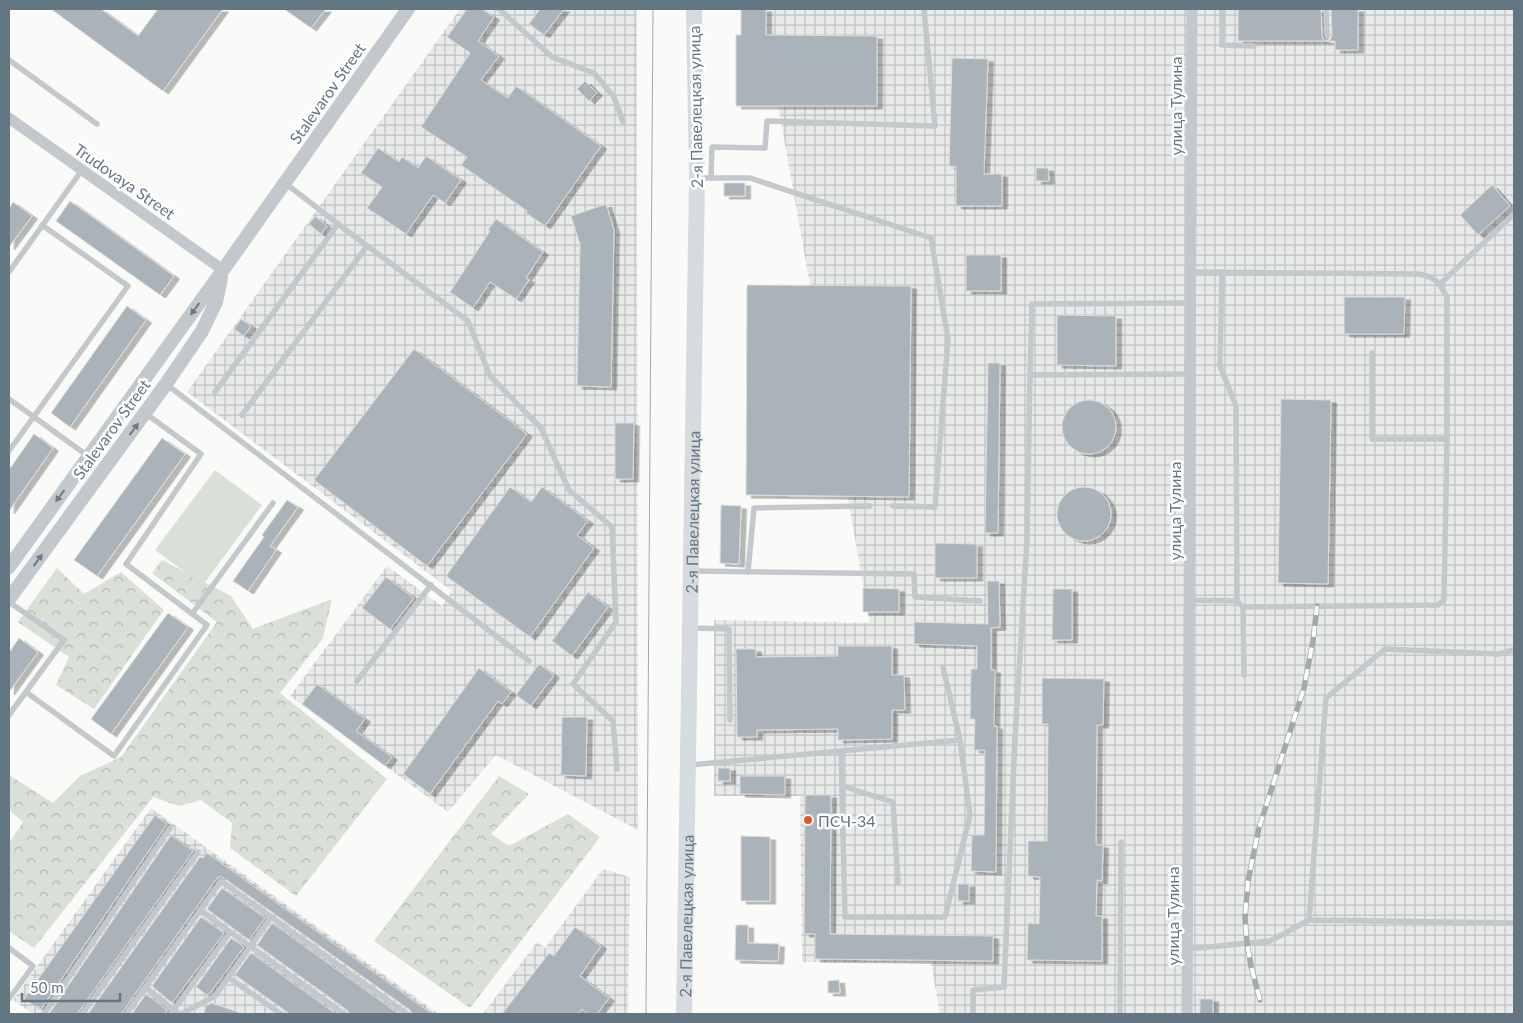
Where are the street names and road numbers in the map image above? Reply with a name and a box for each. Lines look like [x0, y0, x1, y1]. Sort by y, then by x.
street label: 2-я Павелецкая улица [684, 26, 706, 188]
street label: Stalevarov Street [285, 39, 369, 147]
street label: улица Тулина [1166, 57, 1185, 155]
street label: Trudovaya Street [71, 139, 179, 223]
street label: Stalevarov Street [68, 375, 154, 483]
street label: 2-я Павелецкая улица [681, 431, 703, 594]
street label: улица Тулина [1165, 462, 1184, 560]
street label: 2-я Павелецкая улица [675, 835, 696, 997]
street label: улица Тулина [1163, 867, 1182, 965]

